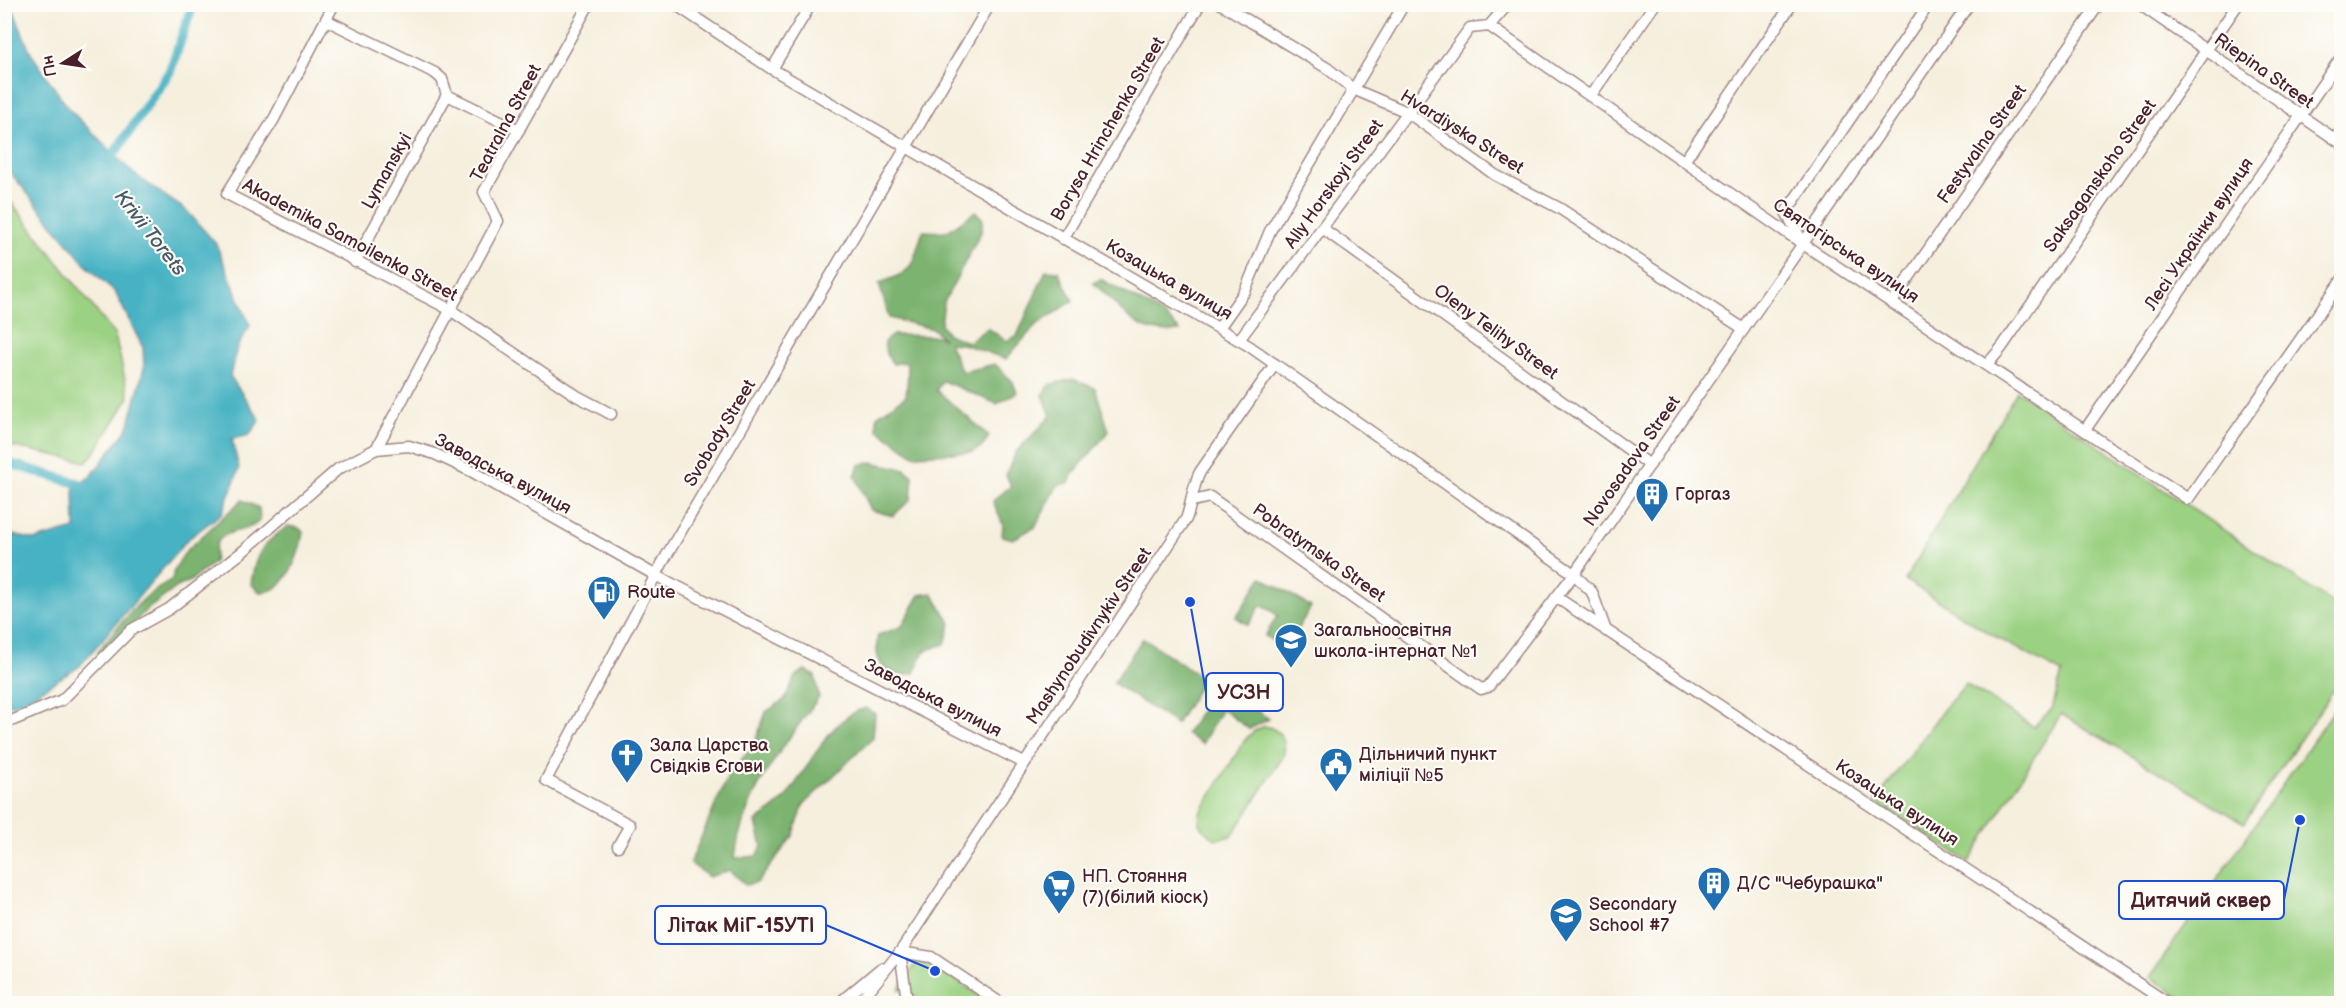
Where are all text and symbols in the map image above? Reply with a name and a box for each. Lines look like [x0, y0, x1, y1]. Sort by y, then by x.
street label: Riepina Street [2210, 29, 2318, 113]
north arrow [33, 33, 93, 93]
street label: Borysa Hrinchenka Street [1047, 33, 1170, 225]
text: Пн [38, 53, 61, 78]
street label: Teatralna Street [466, 60, 546, 185]
street label: Festyvalna Street [1933, 80, 2031, 208]
street label: Hvardiyska Street [1396, 85, 1528, 179]
street label: Saksaganskoho Street [2039, 95, 2161, 256]
street label: Ally Horskoyi Street [1280, 115, 1388, 253]
street label: Lymanskyi [358, 129, 416, 213]
street label: Лесі Українки вулиця [2140, 154, 2258, 315]
street label: Akademika Samoilenka Street [239, 174, 462, 306]
water label: Krivii Torets [109, 185, 191, 281]
street label: Святогірська вулиця [1769, 194, 1923, 308]
street label: Козацька вулиця [1102, 235, 1236, 325]
street label: Oleny Telihy Street [1430, 280, 1563, 384]
street label: Svobody Street [680, 375, 760, 490]
street label: Novosadova Street [1579, 391, 1685, 530]
street label: Заводська вулиця [431, 429, 575, 519]
building icon: Горгаз [1634, 476, 1670, 523]
place label: Горгаз [1675, 484, 1731, 505]
street label: Pobratymska Street [1249, 499, 1390, 607]
street label: Mashynobudivnykiv Street [1022, 543, 1156, 728]
fuel station icon: Route [586, 574, 622, 621]
place label: Route [627, 582, 676, 603]
place label: Загальноосвітня школа-інтернат №1 [1314, 620, 1477, 662]
school or university icon: Загальноосвітня школа-інтернат №1 [1273, 622, 1309, 669]
street label: Заводська вулиця [861, 654, 1005, 742]
callout: УСЗН [1206, 673, 1283, 711]
text: УСЗН [1217, 681, 1271, 705]
place label: Зала Царства Свідків Єгови [650, 735, 769, 777]
church icon: Зала Царства Свідків Єгови [609, 737, 645, 784]
place label: Дільничий пункт міліції №5 [1359, 744, 1498, 786]
public building icon: Дільничий пункт міліції №5 [1318, 746, 1354, 793]
street label: Козацька вулиця [1831, 755, 1963, 851]
building icon: Д/С "Чебурашка" [1696, 865, 1732, 912]
place label: НП. Стояння (7)(білий кіоск) [1082, 866, 1209, 908]
supermarket icon: НП. Стояння (7)(білий кіоск) [1041, 868, 1077, 915]
place label: Д/С "Чебурашка" [1737, 873, 1883, 894]
callout: Дитячий сквер [2119, 881, 2284, 919]
text: Дитячий сквер [2131, 889, 2271, 913]
place label: Secondary School #7 [1589, 894, 1677, 936]
school or university icon: Secondary School #7 [1548, 896, 1584, 943]
callout: Літак МіГ-15УТІ [655, 906, 826, 944]
text: Літак МіГ-15УТІ [667, 914, 814, 938]

